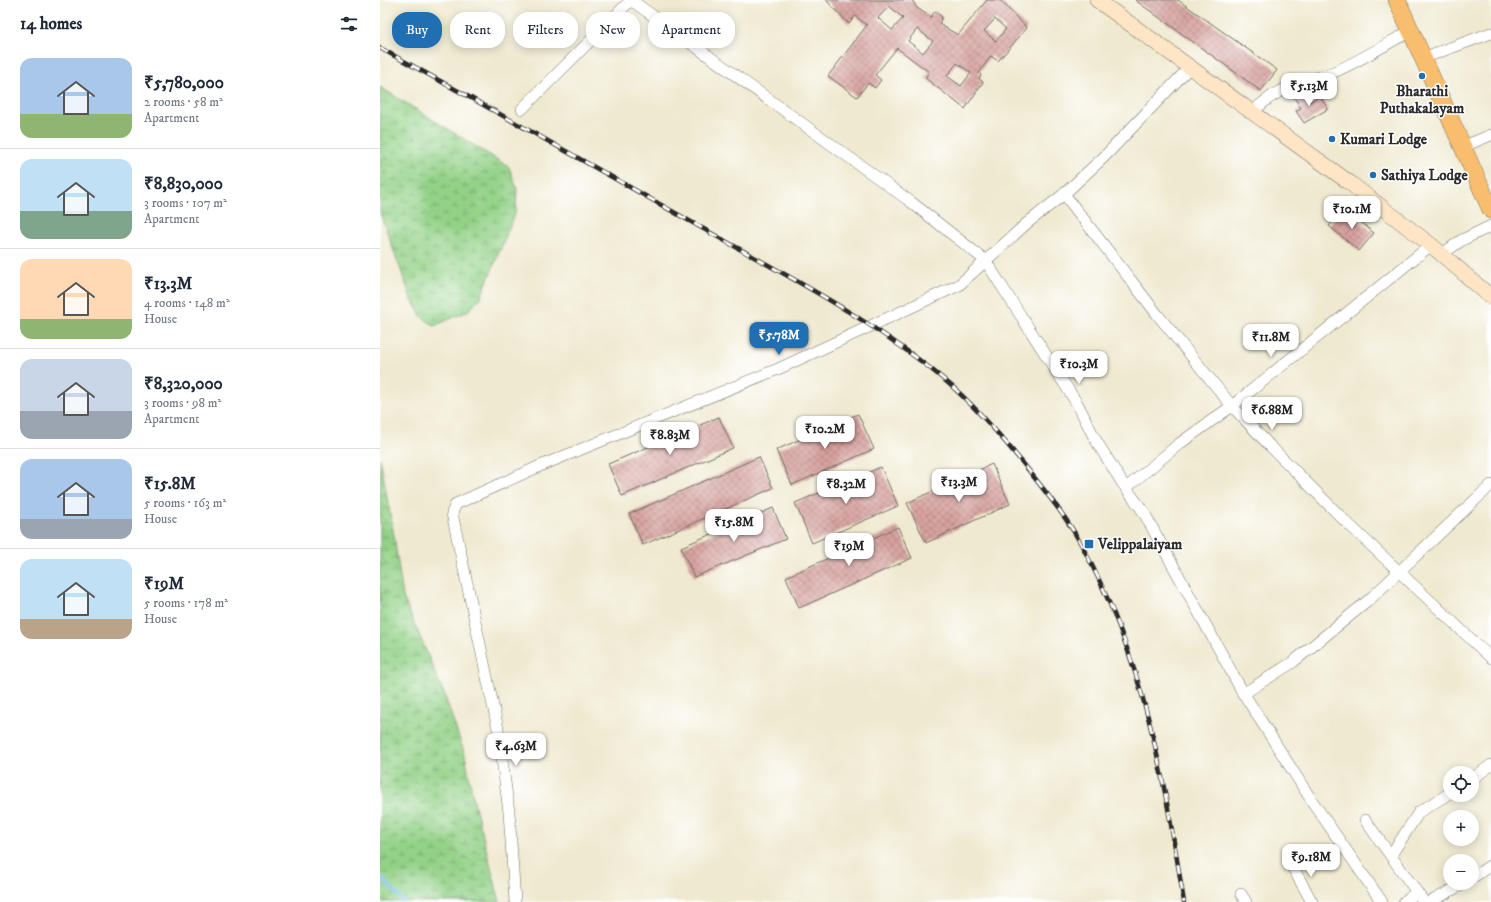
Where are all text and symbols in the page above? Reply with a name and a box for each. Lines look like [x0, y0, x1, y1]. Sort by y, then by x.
chip: Buy [392, 12, 442, 48]
chip: Rent [450, 12, 505, 48]
chip: Filters [513, 12, 578, 48]
chip: New [586, 12, 640, 48]
chip: Apartment [648, 12, 735, 48]
text: 14 homes [20, 13, 82, 35]
icon: filters [338, 13, 360, 35]
marker: Bharathi Puthakalayam [1417, 71, 1427, 81]
text: ₹5,780,000 [144, 72, 224, 94]
pin: ₹5.13M [1276, 73, 1342, 107]
icon: home [52, 74, 100, 122]
text: ₹5.13M [1290, 78, 1328, 94]
place label: Bharathi Puthakalayam [1380, 82, 1465, 118]
text: 2 rooms · 58 m² [144, 94, 223, 110]
text: Apartment [144, 110, 199, 126]
place label: Kumari Lodge [1340, 130, 1428, 149]
marker: Kumari Lodge [1327, 134, 1337, 144]
place label: Sathiya Lodge [1381, 166, 1468, 185]
marker: Sathiya Lodge [1368, 170, 1378, 180]
text: ₹8,830,000 [144, 173, 223, 195]
icon: home [52, 175, 100, 223]
text: 3 rooms · 107 m² [144, 195, 227, 211]
pin: ₹10.1M [1319, 196, 1385, 230]
text: ₹10.1M [1333, 201, 1371, 217]
text: Apartment [144, 211, 199, 227]
text: ₹13.3M [144, 273, 192, 295]
icon: home [52, 275, 100, 323]
text: 4 rooms · 148 m² [144, 295, 230, 311]
text: House [144, 311, 177, 327]
pin: ₹5.78M [746, 322, 812, 356]
pin: ₹11.8M [1238, 324, 1304, 358]
text: ₹5.78M [758, 327, 800, 343]
text: ₹11.8M [1252, 329, 1290, 345]
pin: ₹10.3M [1046, 351, 1112, 385]
text: ₹10.3M [1060, 356, 1098, 372]
text: ₹8,320,000 [144, 373, 223, 395]
icon: home [52, 375, 100, 423]
text: 3 rooms · 98 m² [144, 395, 221, 411]
pin: ₹6.88M [1239, 397, 1305, 431]
text: ₹6.88M [1251, 402, 1293, 418]
text: Apartment [144, 411, 199, 427]
pin: ₹10.2M [792, 416, 858, 450]
text: ₹10.2M [805, 421, 845, 437]
pin: ₹8.83M [637, 422, 703, 456]
text: ₹8.83M [650, 427, 690, 443]
pin: ₹13.3M [926, 469, 992, 503]
pin: ₹8.32M [813, 471, 879, 505]
text: ₹15.8M [144, 473, 196, 495]
text: ₹13.3M [941, 474, 977, 490]
icon: home [52, 475, 100, 523]
text: ₹8.32M [826, 476, 866, 492]
text: 5 rooms · 163 m² [144, 495, 226, 511]
pin: ₹15.8M [701, 509, 767, 543]
text: House [144, 511, 177, 527]
text: ₹15.8M [714, 514, 754, 530]
pin: ₹19M [825, 533, 873, 567]
place label: Velippalaiyam [1097, 535, 1183, 554]
text: ₹19M [834, 538, 864, 554]
marker: Velippalaiyam [1083, 538, 1095, 550]
text: ₹19M [144, 573, 184, 595]
icon: home [52, 575, 100, 623]
text: 5 rooms · 178 m² [144, 595, 228, 611]
text: House [144, 611, 177, 627]
pin: ₹4.63M [483, 733, 549, 767]
text: ₹4.63M [495, 738, 537, 754]
map controls [1443, 766, 1479, 890]
button: locate [1443, 766, 1479, 802]
button: + [1443, 810, 1479, 846]
pin: ₹9.18M [1278, 844, 1344, 878]
text: ₹9.18M [1291, 849, 1331, 865]
button: − [1443, 854, 1479, 890]

